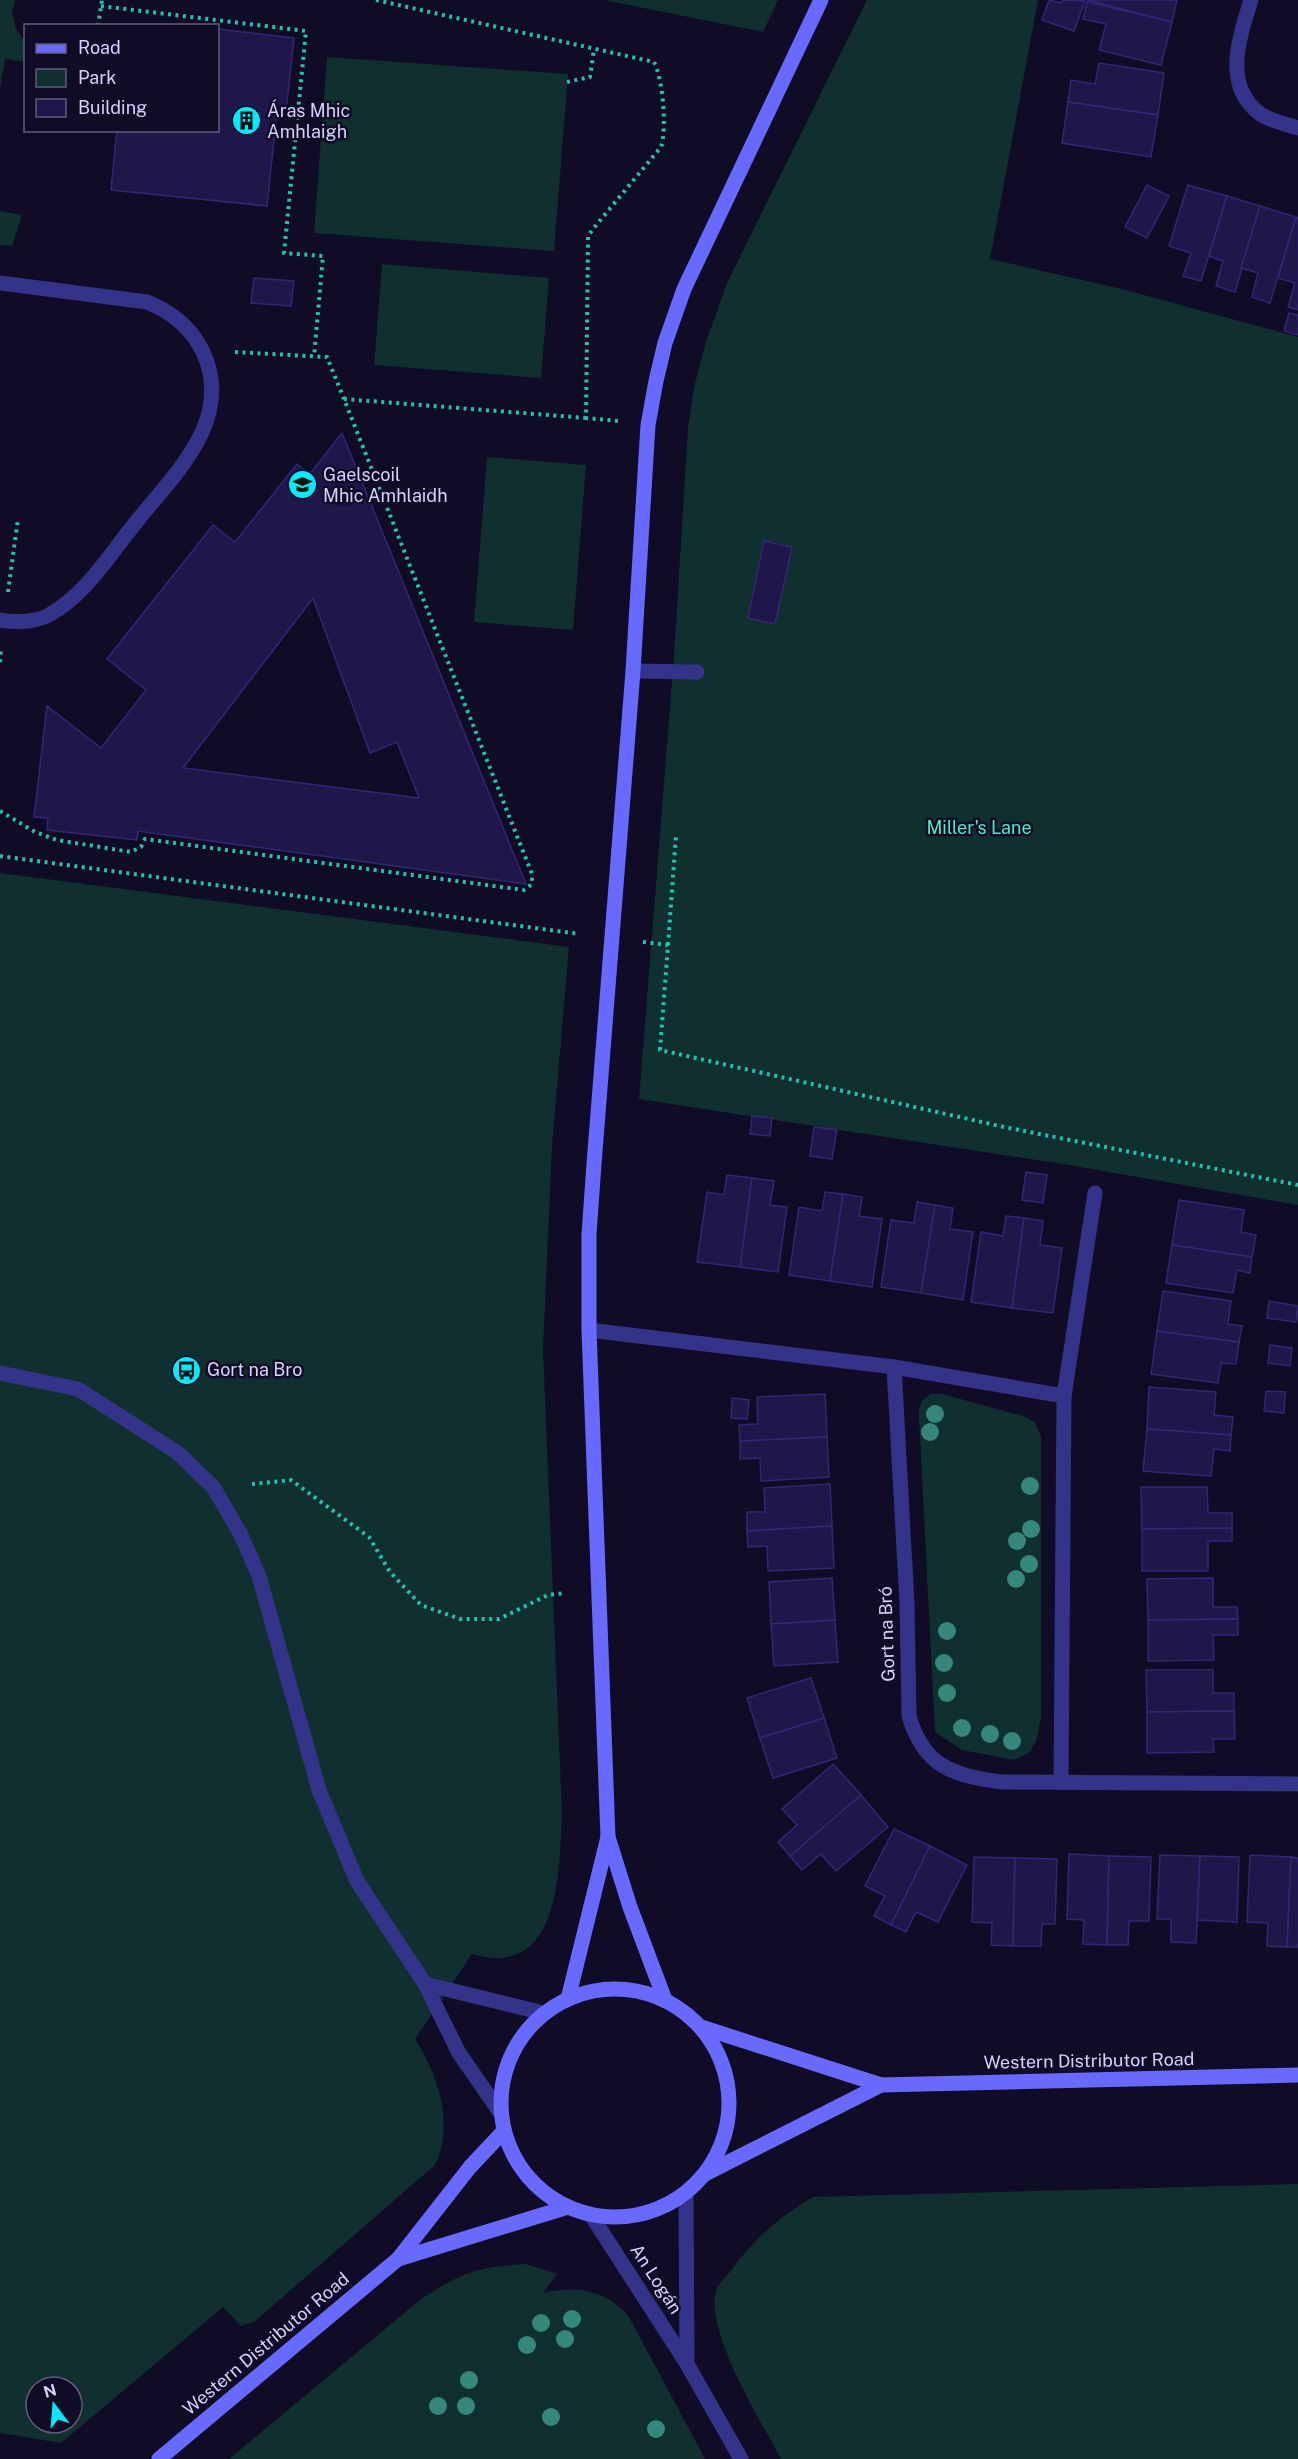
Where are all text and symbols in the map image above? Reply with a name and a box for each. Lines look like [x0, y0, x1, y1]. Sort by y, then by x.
legend [24, 24, 219, 132]
text: Road [78, 37, 121, 58]
text: Park [78, 67, 116, 88]
text: Building [78, 97, 147, 118]
place label: Áras Mhic Amhlaigh [267, 99, 350, 142]
building icon: Áras Mhic Amhlaigh [230, 105, 262, 137]
place label: Gaelscoil Mhic Amhlaidh [323, 464, 448, 506]
school or university icon: Gaelscoil Mhic Amhlaidh [286, 469, 318, 501]
park label: Miller's Lane [926, 817, 1032, 838]
bus stop icon: Gort na Bro [170, 1354, 202, 1386]
place label: Gort na Bro [207, 1359, 302, 1380]
street label: Gort na Bró [874, 1586, 899, 1682]
street label: Western Distributor Road [983, 2048, 1195, 2073]
street label: An Logán [626, 2240, 687, 2318]
street label: Western Distributor Road [178, 2268, 353, 2419]
north arrow [24, 2375, 84, 2435]
text: N [41, 2380, 59, 2402]

